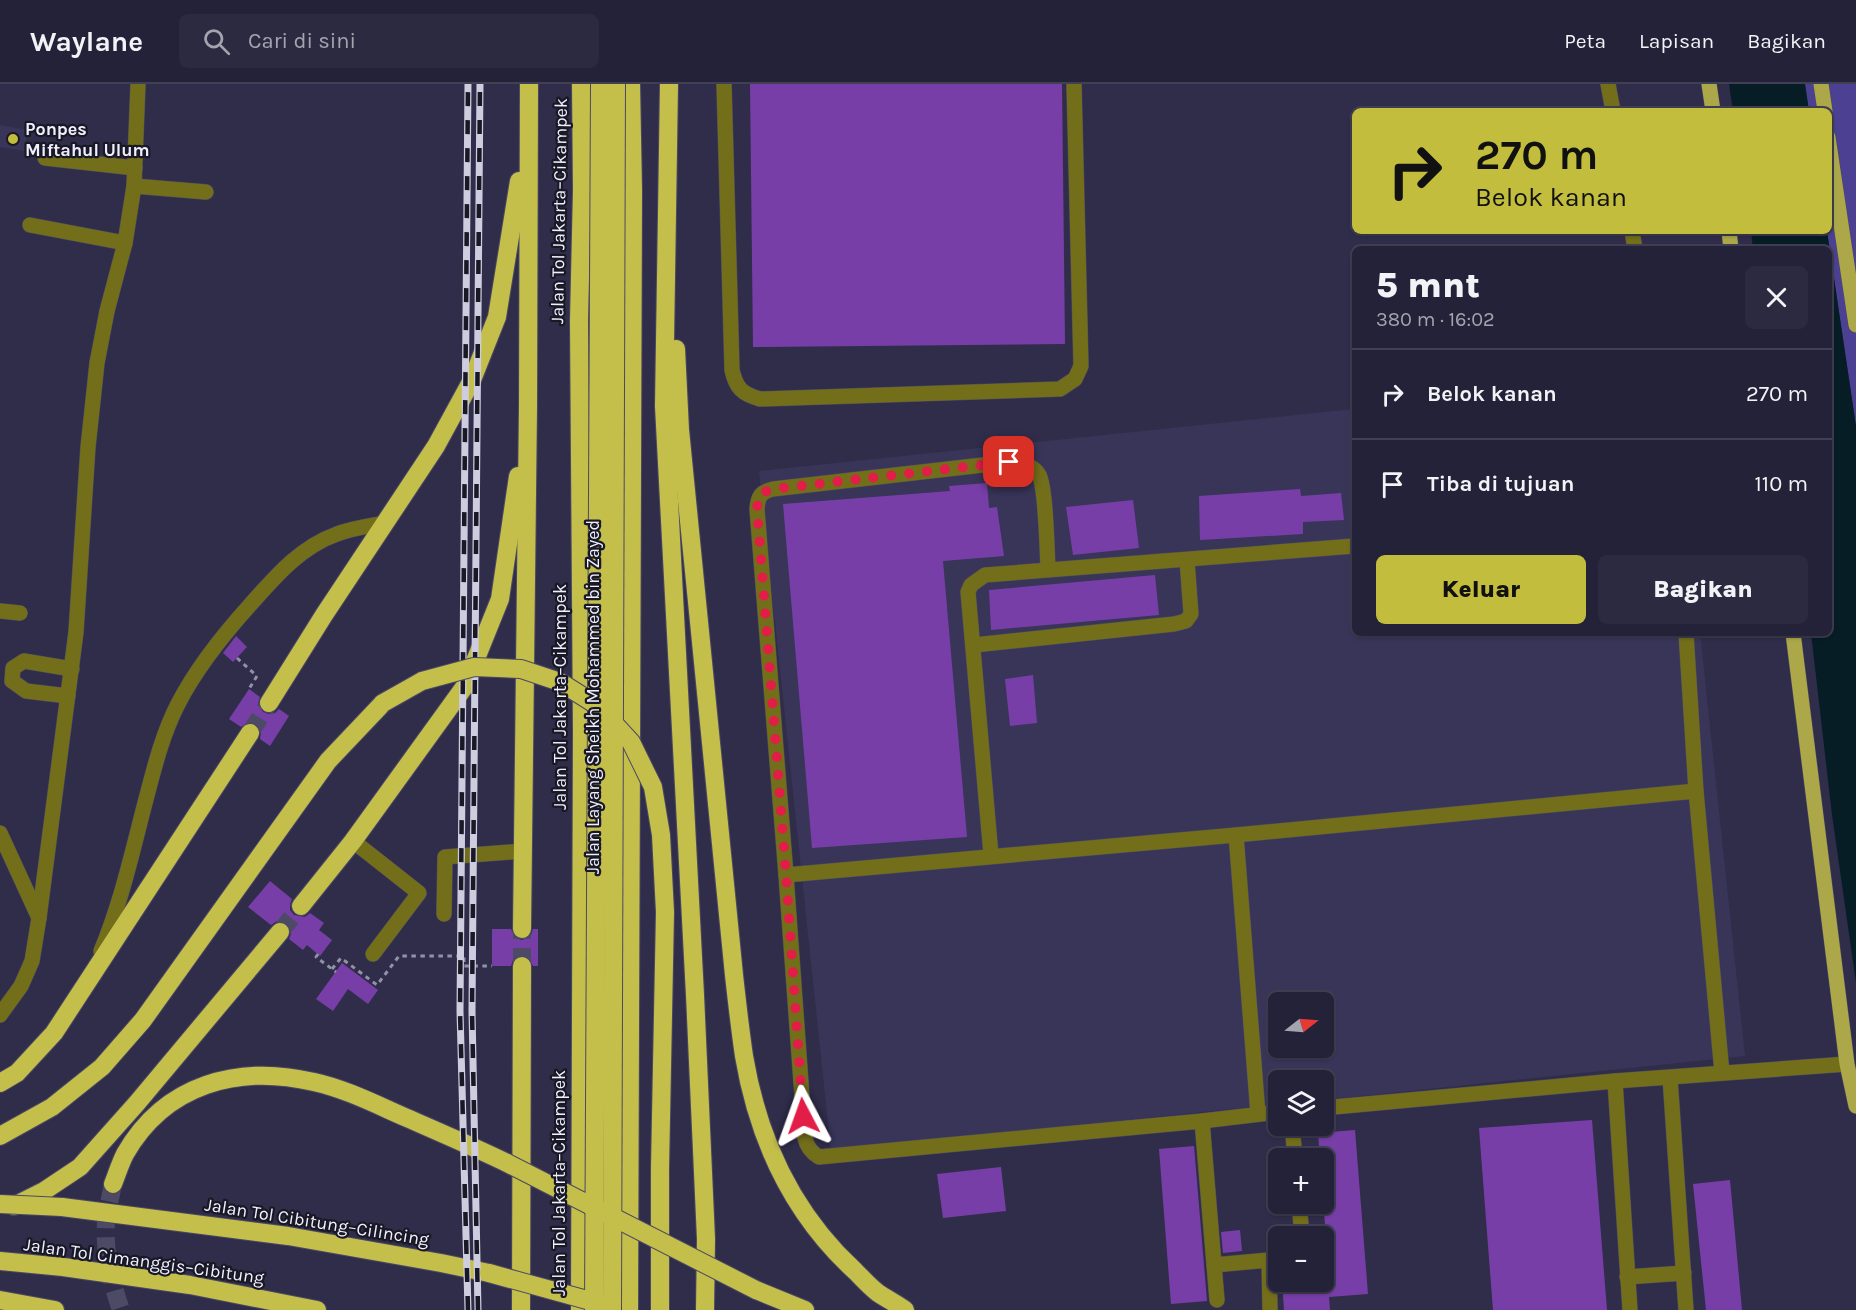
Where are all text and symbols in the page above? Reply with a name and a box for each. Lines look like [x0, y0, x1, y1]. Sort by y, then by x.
search box [179, 14, 599, 68]
text: Waylane [30, 25, 143, 58]
icon: search [200, 25, 233, 58]
text: Cari di sini [248, 28, 356, 54]
text: Peta [1564, 29, 1606, 53]
text: Lapisan [1639, 29, 1714, 53]
text: Bagikan [1747, 29, 1826, 53]
street label: Jalan Tol Jakarta–Cikampek [546, 98, 572, 324]
place label: Ponpes Miftahul Ulum [25, 118, 150, 161]
text: 270 m [1475, 130, 1598, 180]
marker: Ponpes Miftahul Ulum [6, 132, 20, 146]
icon: right [1376, 132, 1454, 210]
text: Belok kanan [1475, 181, 1627, 213]
text: 5 mnt [1376, 264, 1480, 306]
button: close [1745, 266, 1808, 329]
text: 380 m · 16:02 [1376, 308, 1495, 331]
icon: right [1376, 378, 1409, 411]
text: Belok kanan [1427, 381, 1557, 407]
text: 270 m [1746, 381, 1808, 407]
pin [983, 436, 1034, 487]
icon: arrive [992, 445, 1025, 478]
icon: arrive [1376, 468, 1409, 501]
text: Tiba di tujuan [1427, 471, 1574, 497]
text: 110 m [1755, 471, 1808, 497]
street label: Jalan Layang Sheikh Mohammed bin Zayed [582, 520, 604, 874]
button: Keluar [1376, 555, 1586, 624]
button: Bagikan [1598, 555, 1808, 624]
street label: Jalan Tol Jakarta–Cikampek [549, 584, 571, 810]
north arrow [1268, 992, 1334, 1058]
map controls [1268, 992, 1334, 1292]
street label: Jalan Tol Jakarta–Cikampek [548, 1070, 570, 1296]
button: layers [1268, 1070, 1334, 1136]
position arrow [771, 1084, 835, 1148]
button: + [1268, 1148, 1334, 1214]
street label: Jalan Tol Cibitung–Cilincing [203, 1193, 431, 1251]
button: − [1268, 1226, 1334, 1292]
street label: Jalan Tol Cimanggis–Cibitung [22, 1233, 266, 1289]

